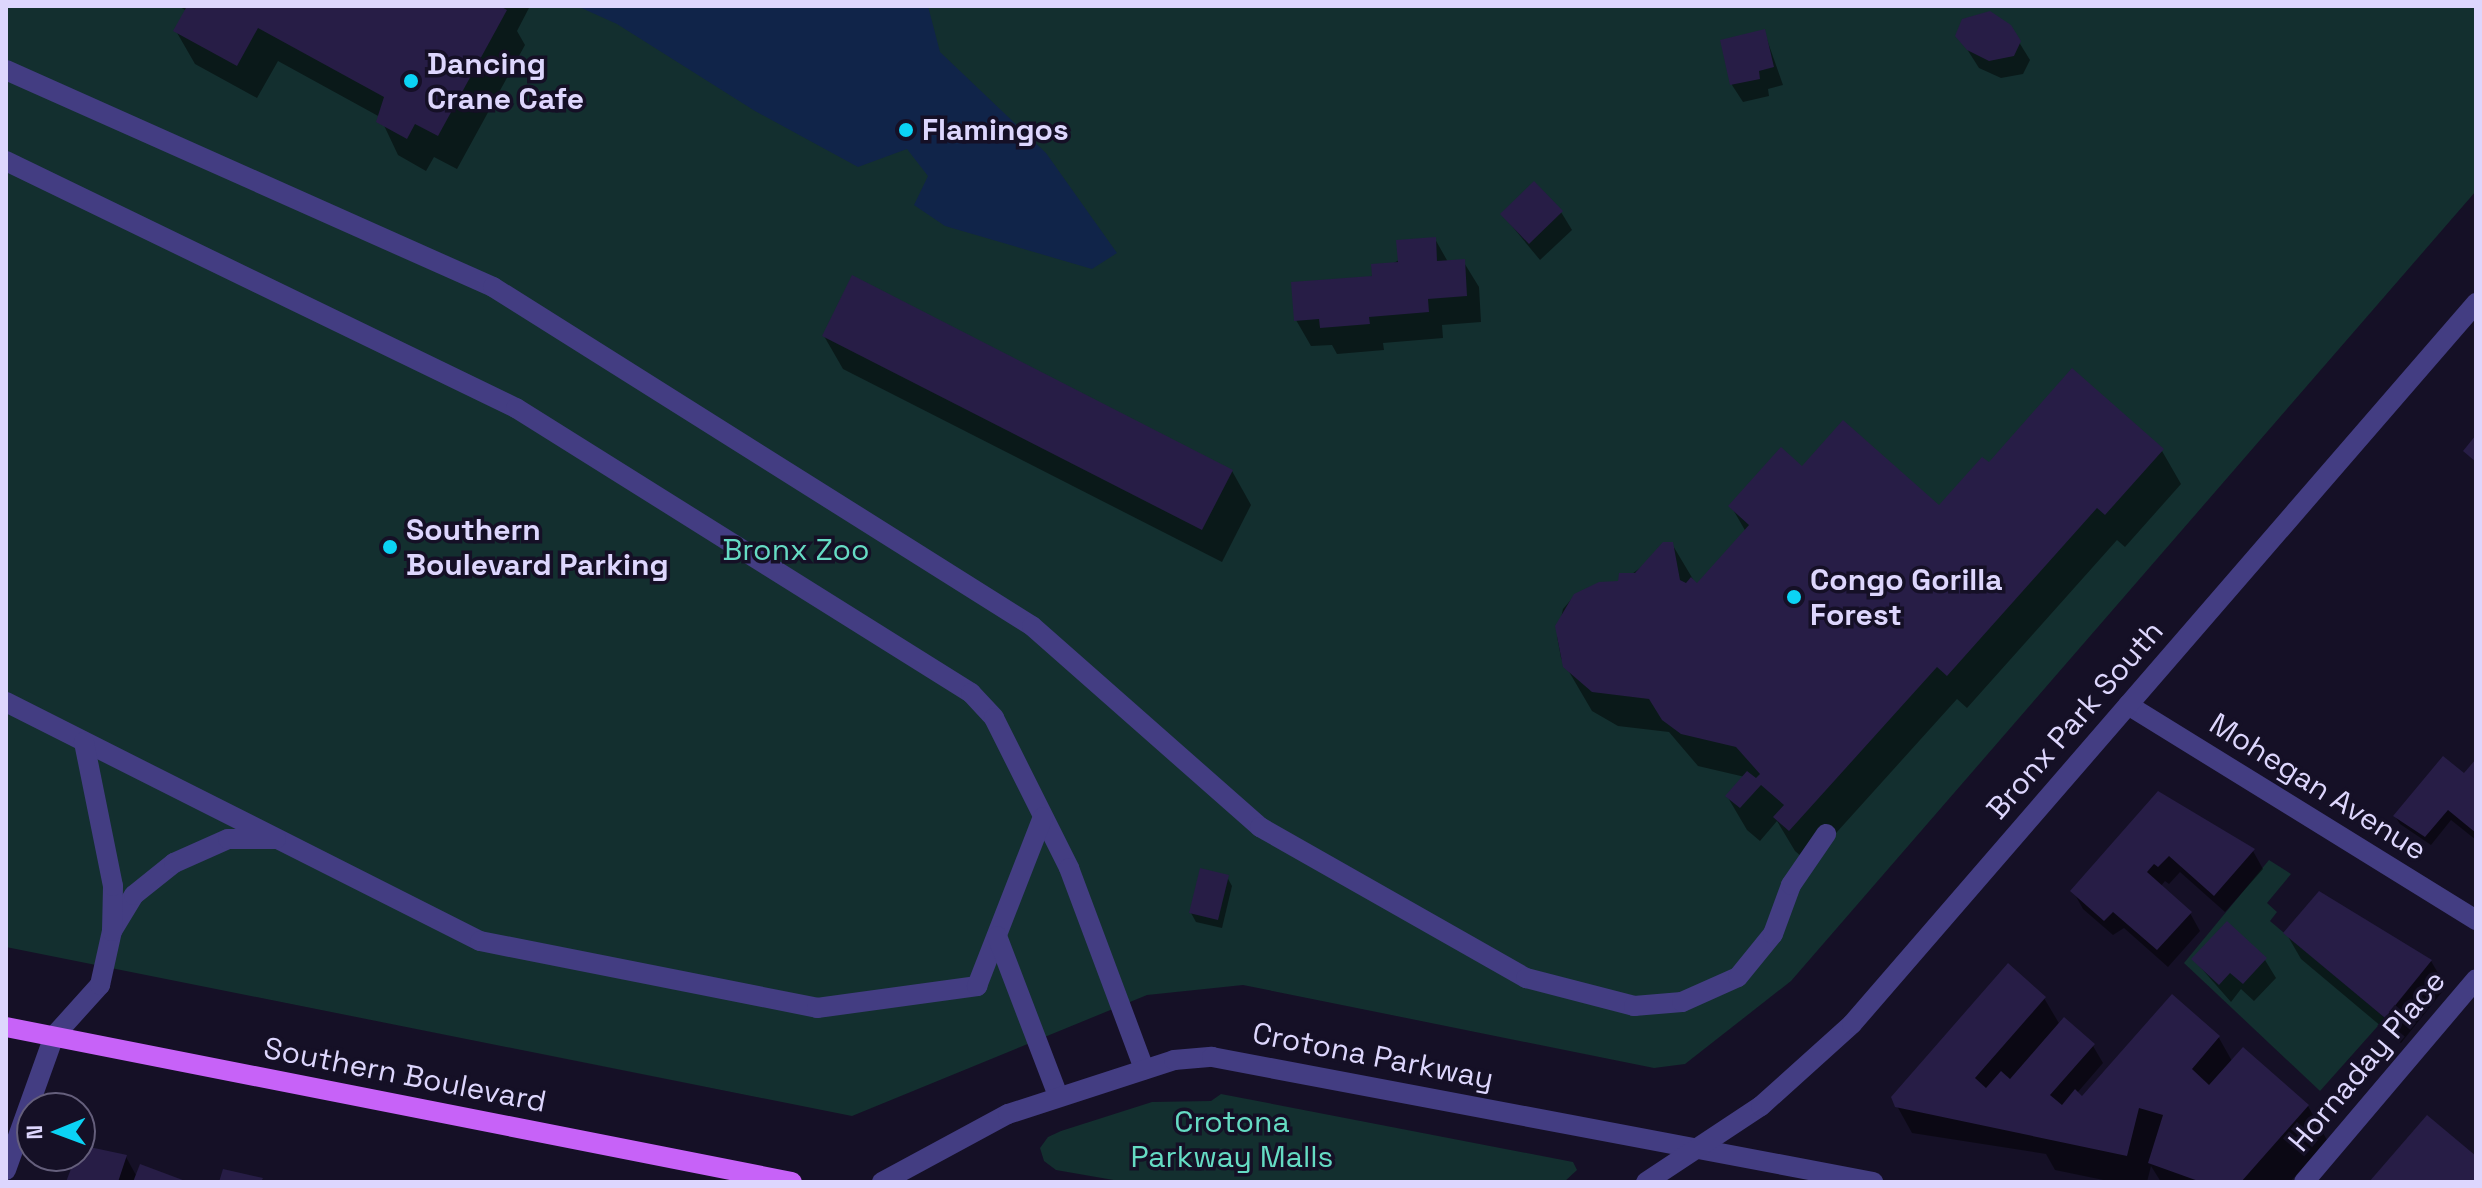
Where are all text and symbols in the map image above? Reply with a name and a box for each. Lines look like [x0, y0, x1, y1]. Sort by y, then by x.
place label: Dancing Crane Cafe [427, 46, 584, 116]
marker: Dancing Crane Cafe [402, 72, 420, 90]
place label: Flamingos [922, 112, 1069, 148]
marker: Flamingos [897, 121, 915, 139]
place label: Southern Boulevard Parking [406, 512, 669, 582]
park label: Bronx Zoo [723, 532, 869, 568]
marker: Southern Boulevard Parking [381, 538, 399, 556]
place label: Congo Gorilla Forest [1810, 562, 2003, 632]
marker: Congo Gorilla Forest [1785, 588, 1803, 606]
street label: Bronx Park South [1979, 614, 2171, 826]
street label: Mohegan Avenue [2203, 706, 2433, 868]
street label: Hornaday Place [2281, 963, 2453, 1159]
street label: Crotona Parkway [1250, 1015, 1496, 1097]
street label: Southern Boulevard [261, 1030, 549, 1120]
north arrow [16, 1092, 96, 1172]
park label: Crotona Parkway Malls [1131, 1104, 1333, 1174]
text: N [20, 1125, 48, 1140]

